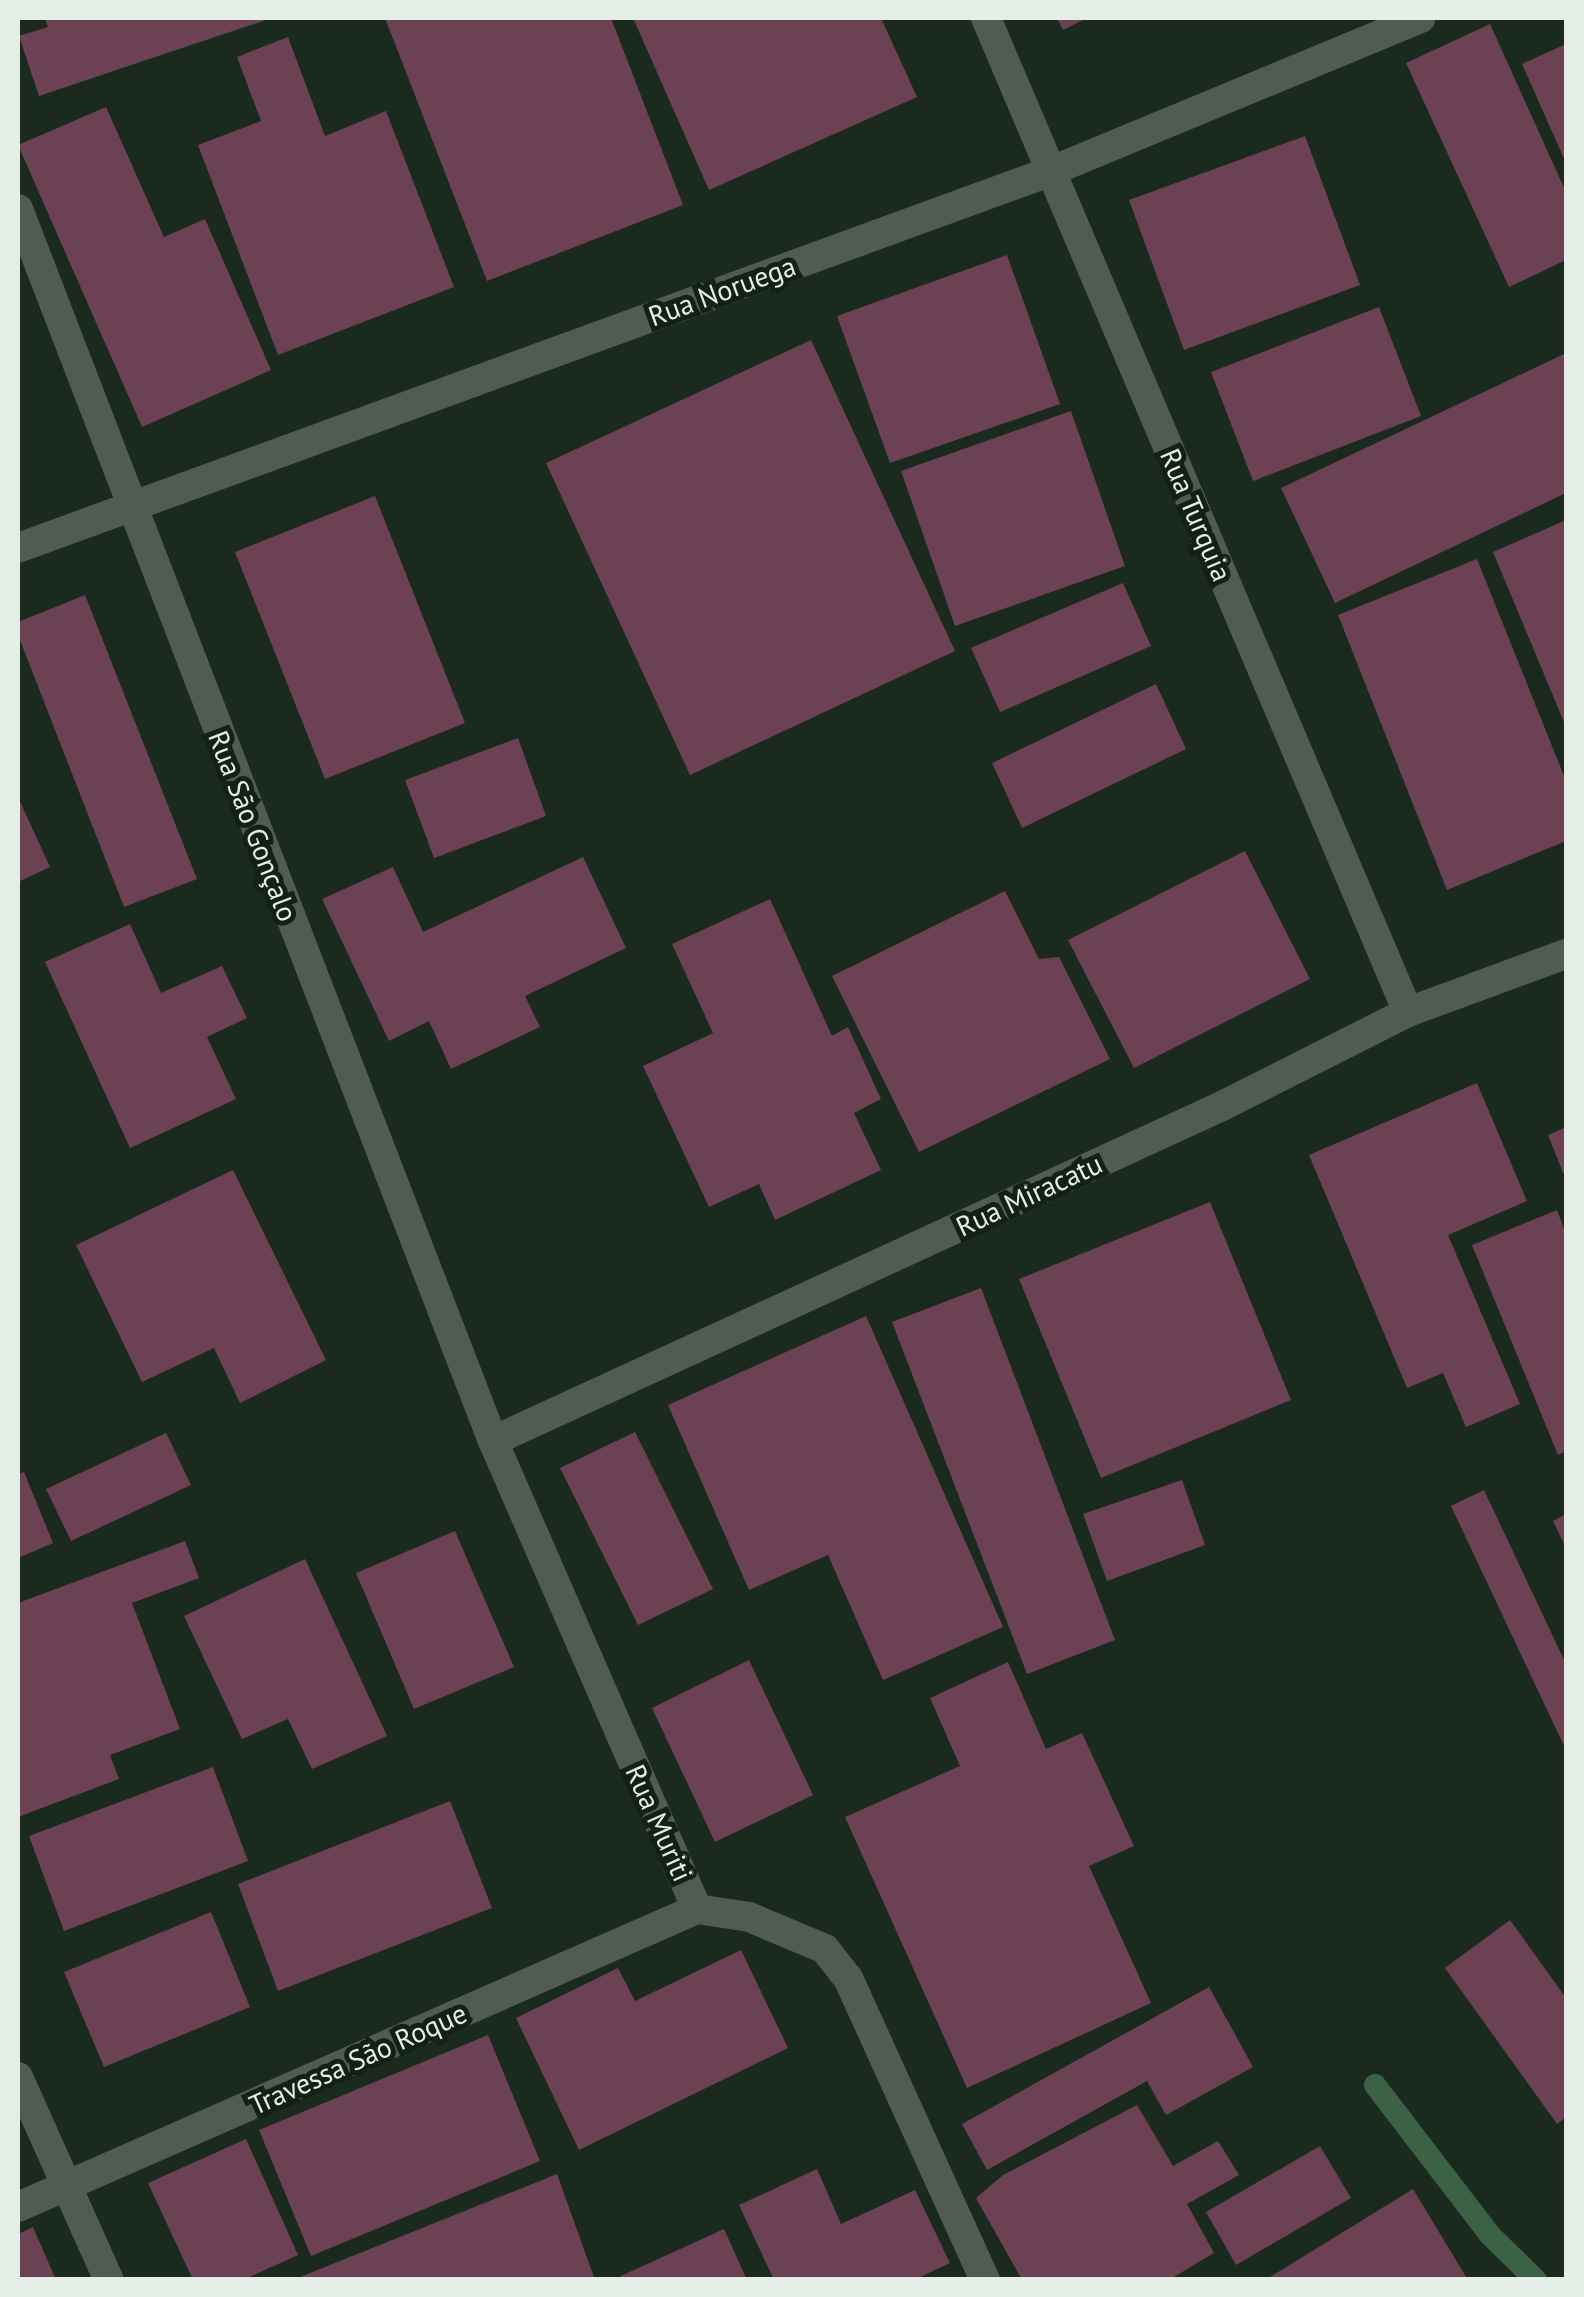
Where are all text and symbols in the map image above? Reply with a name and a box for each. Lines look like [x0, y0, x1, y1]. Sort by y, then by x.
street label: Rua Noruega [644, 249, 800, 333]
street label: Rua Turquia [1153, 443, 1239, 587]
street label: Rua São Gonçalo [201, 726, 305, 926]
street label: Rua Miracatu [951, 1147, 1107, 1243]
street label: Rua Muriti [618, 1759, 700, 1887]
street label: Travessa São Roque [244, 1996, 472, 2122]

